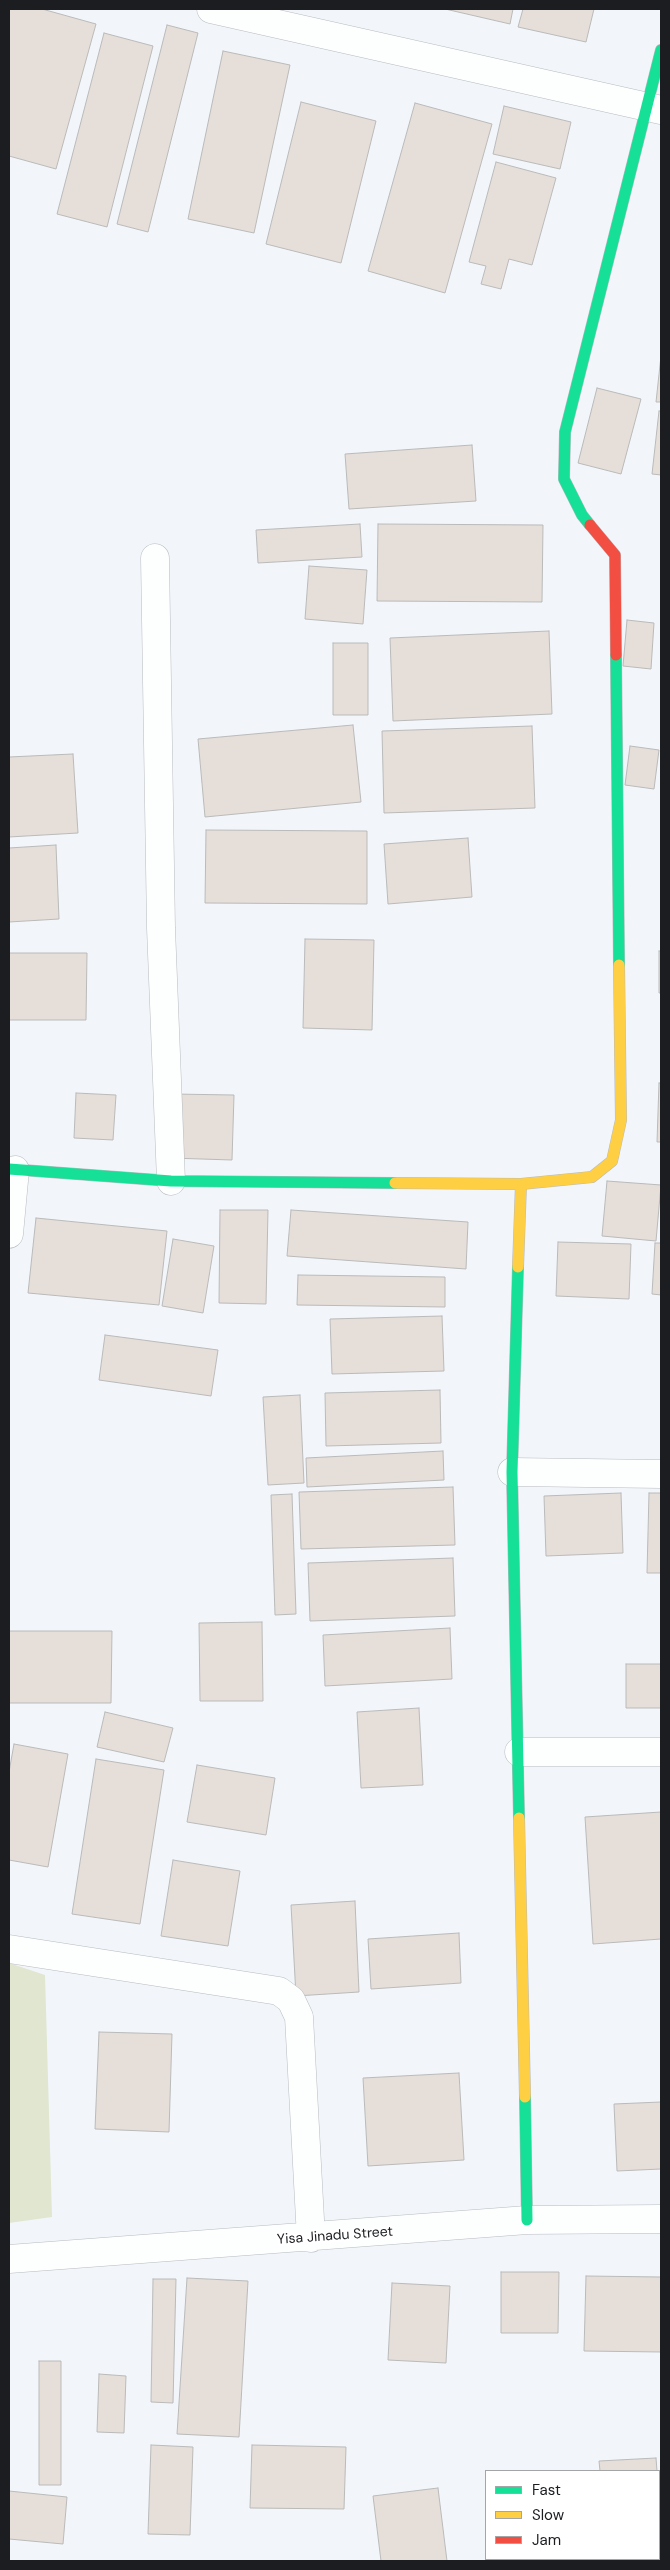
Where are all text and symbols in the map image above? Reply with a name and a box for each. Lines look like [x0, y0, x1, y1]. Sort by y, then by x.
street label: Yisa Jinadu Street [277, 2224, 393, 2248]
legend [485, 2470, 660, 2560]
text: Fast [532, 2480, 561, 2500]
text: Slow [532, 2505, 564, 2525]
text: Jam [532, 2530, 561, 2550]

